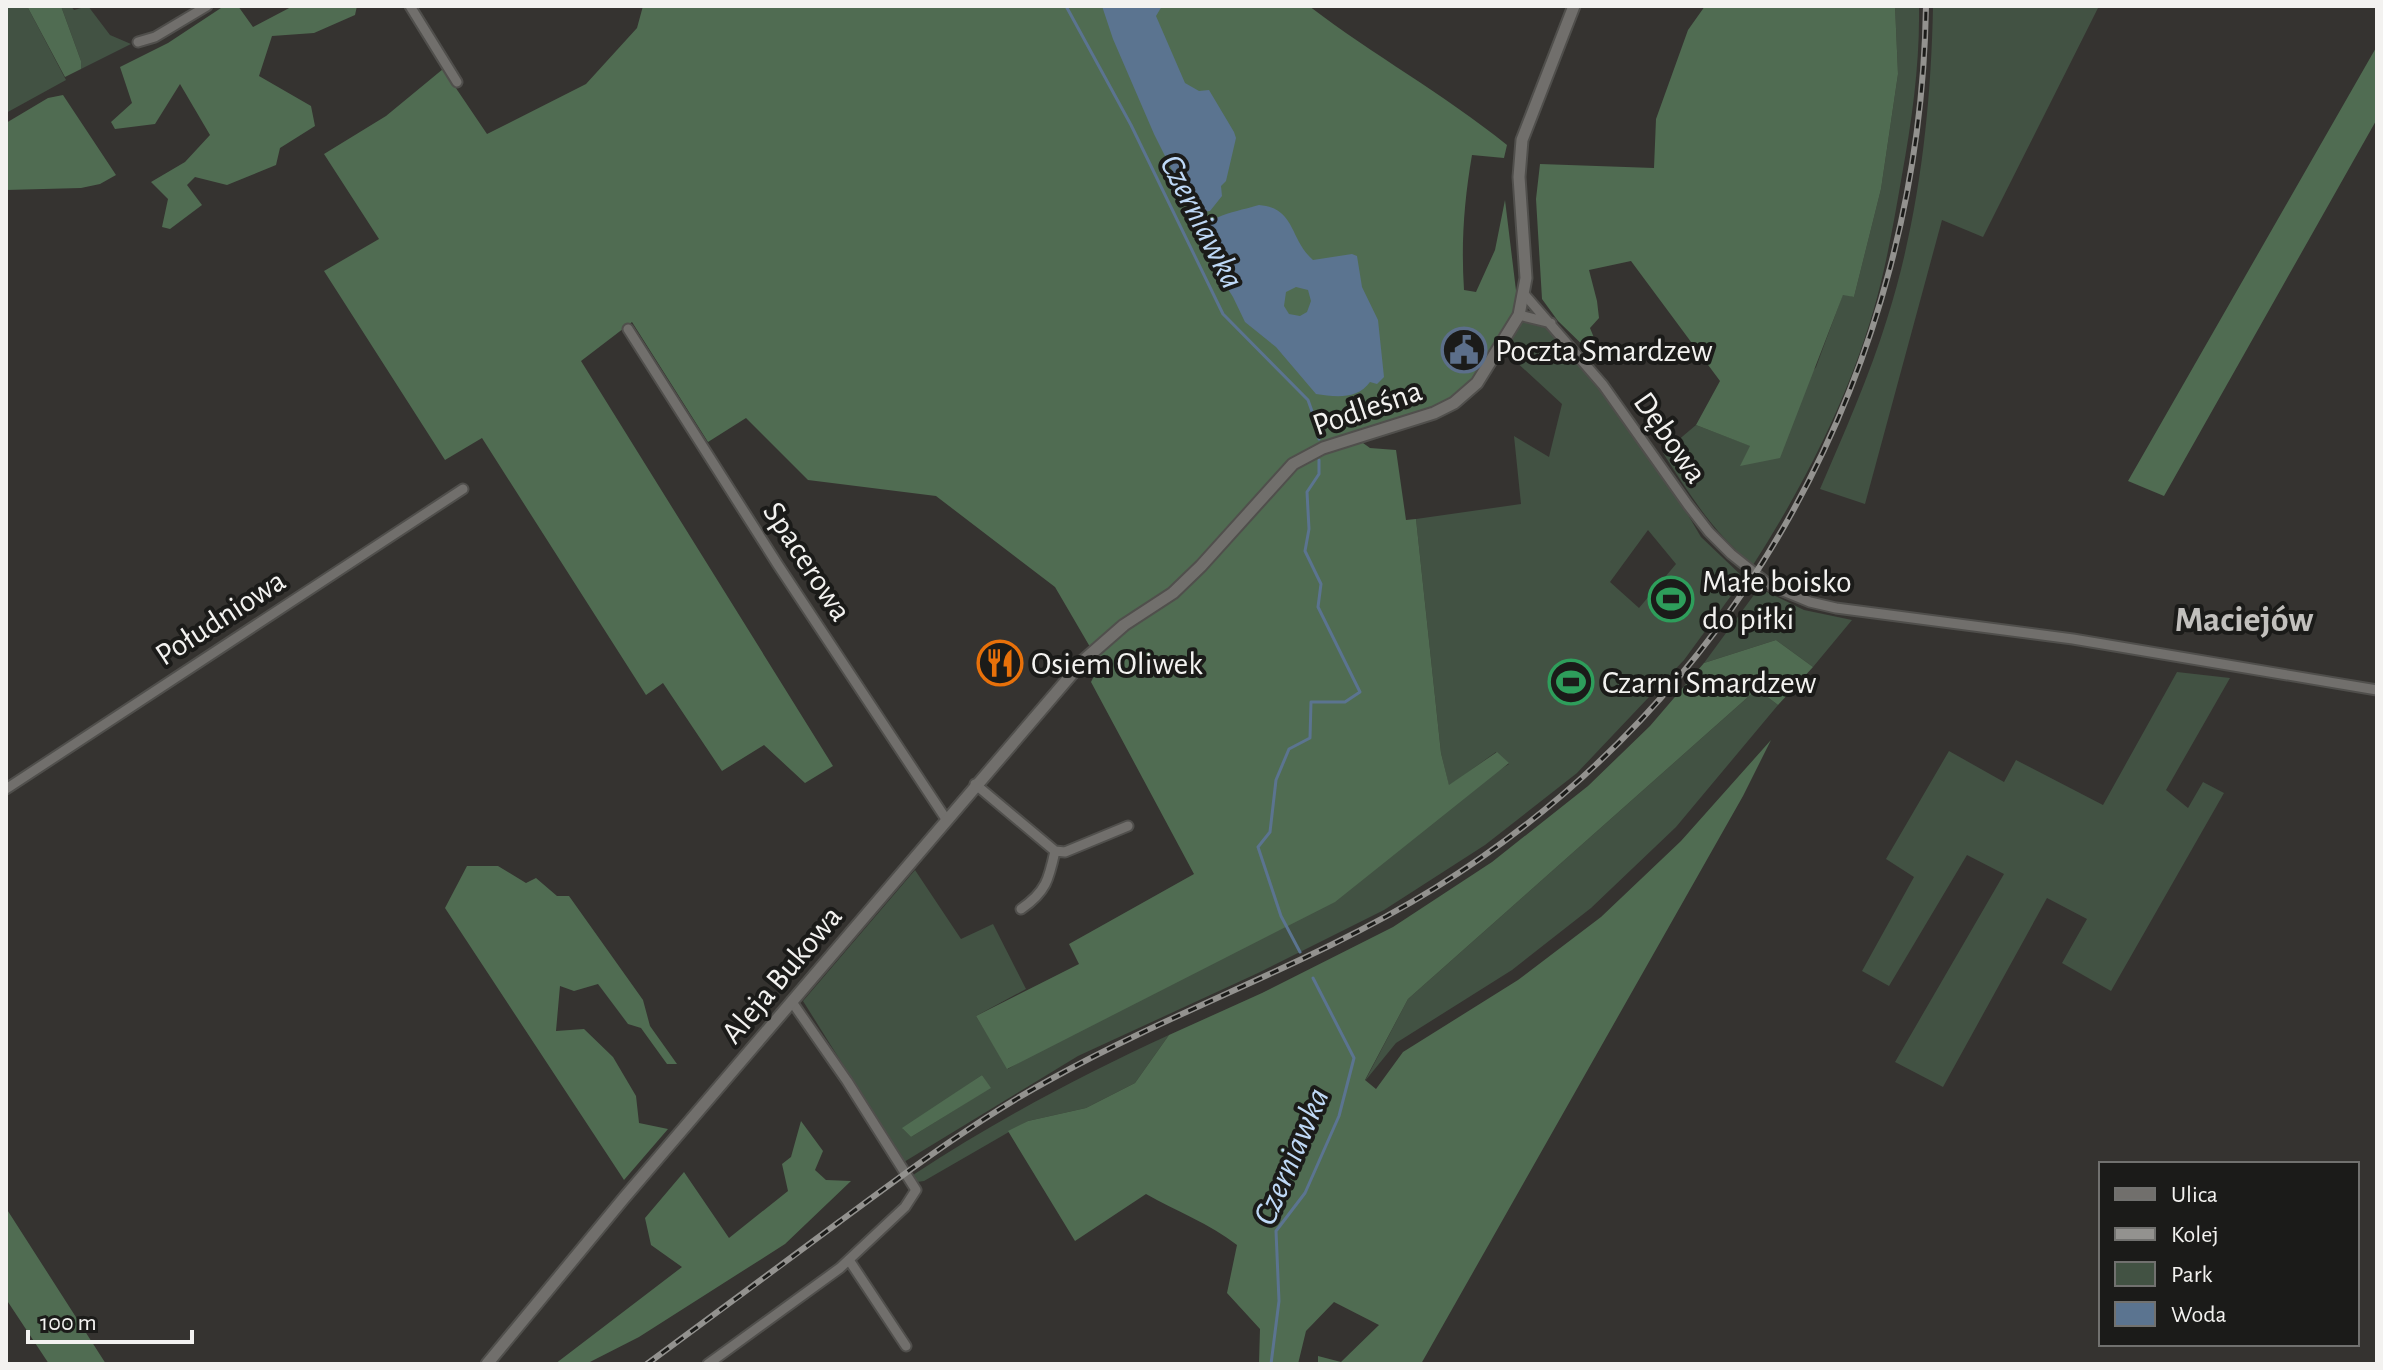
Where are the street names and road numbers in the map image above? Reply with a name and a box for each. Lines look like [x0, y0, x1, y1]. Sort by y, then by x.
street label: Podleśna [1309, 374, 1426, 442]
street label: Dębowa [1628, 386, 1713, 489]
street label: Spacerowa [757, 496, 857, 627]
street label: Południowa [150, 564, 291, 671]
street label: Aleja Bukowa [715, 900, 848, 1049]

